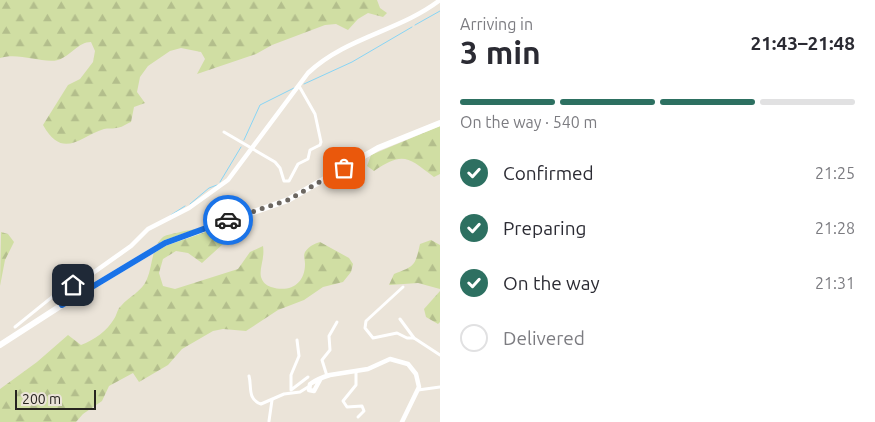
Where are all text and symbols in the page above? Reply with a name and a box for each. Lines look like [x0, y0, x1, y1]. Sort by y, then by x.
text: Arriving in [460, 15, 533, 33]
text: 21:43–21:48 [750, 32, 855, 54]
text: 3 min [460, 34, 541, 70]
text: On the way · 540 m [460, 113, 597, 131]
pin [323, 147, 365, 189]
icon: bag [330, 154, 358, 182]
icon: check [460, 159, 488, 187]
text: Confirmed [503, 162, 594, 184]
text: 21:25 [815, 164, 855, 182]
courier [203, 195, 253, 245]
icon: car [214, 206, 242, 234]
icon: check [460, 214, 488, 242]
text: Preparing [503, 217, 587, 239]
text: 21:28 [815, 219, 855, 237]
pin [52, 264, 94, 306]
icon: check [460, 269, 488, 297]
icon: home [59, 271, 87, 299]
text: On the way [503, 272, 600, 294]
text: 21:31 [815, 274, 855, 292]
text: Delivered [503, 327, 585, 349]
scale bar [15, 387, 96, 410]
text: 200 m [22, 391, 61, 407]

